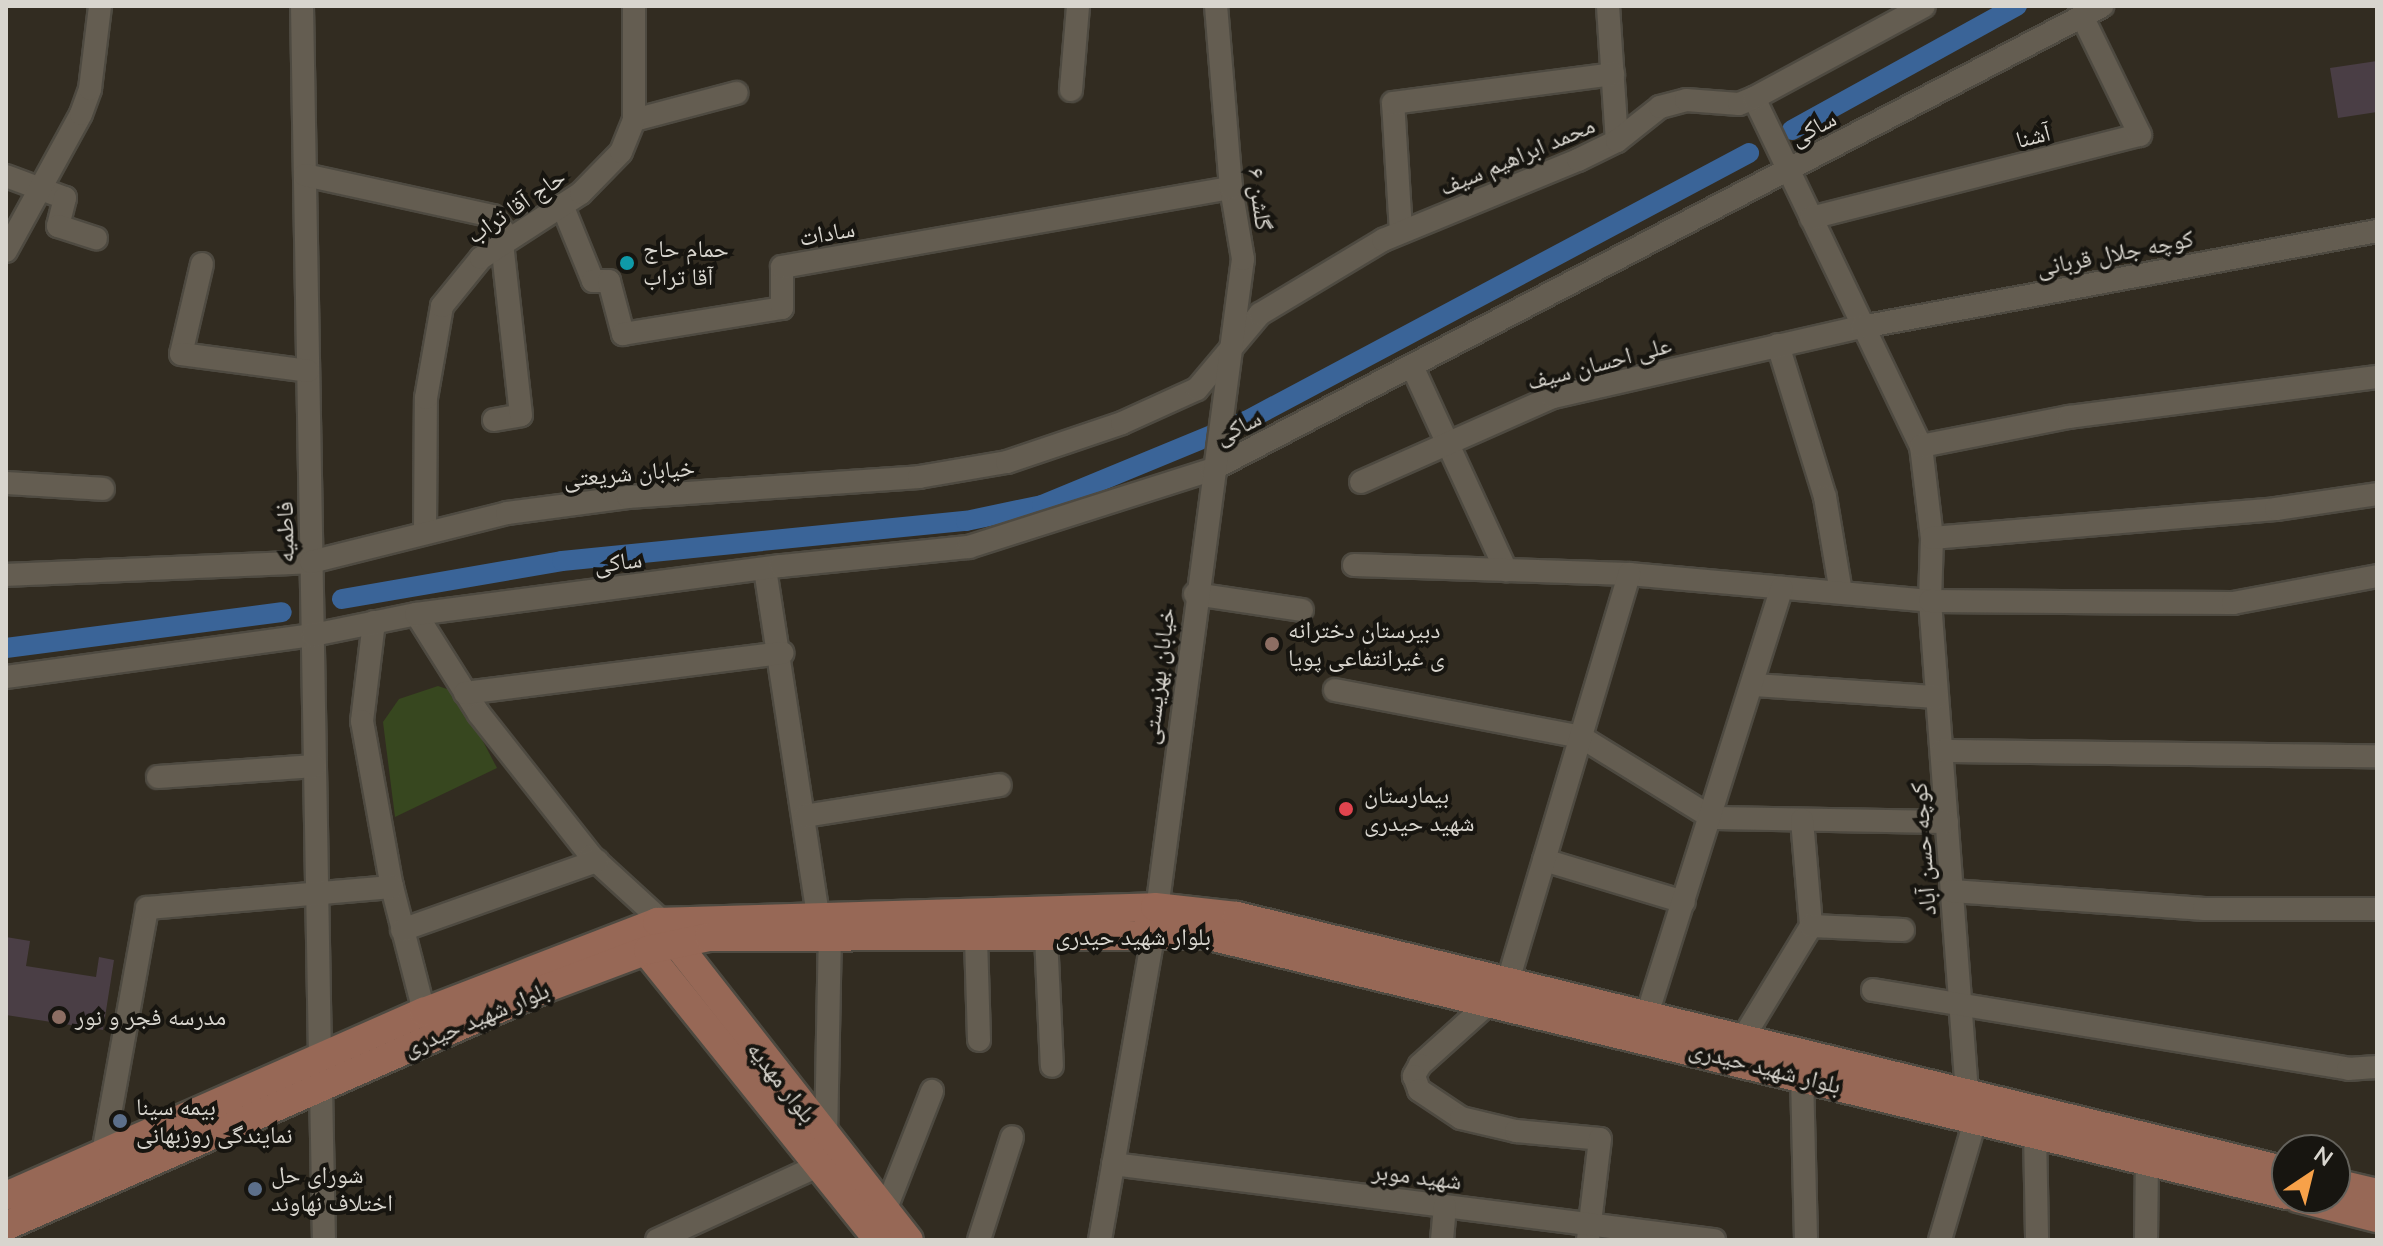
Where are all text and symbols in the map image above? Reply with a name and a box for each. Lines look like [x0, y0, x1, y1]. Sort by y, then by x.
street label: ساکی [1785, 104, 1841, 152]
street label: محمد ابراهیم سیف [1435, 110, 1599, 202]
street label: آشنا [2013, 118, 2053, 154]
street label: حاج آقا تراب [461, 162, 571, 250]
street label: گلشن ۶ [1241, 166, 1279, 232]
street label: سادات [797, 214, 857, 252]
street label: کوچه جلال قربانی [2034, 224, 2196, 282]
place label: حمام حاج آقا تراب [643, 235, 729, 291]
marker: حمام حاج آقا تراب [618, 254, 636, 272]
street label: علی احسان سیف [1524, 330, 1674, 396]
street label: ساکی [1210, 403, 1266, 451]
street label: خیابان شریعتی [562, 453, 696, 493]
street label: فاطمیه [270, 501, 300, 563]
street label: ساکی [592, 545, 644, 579]
street label: خیابان بهزیستی [1135, 606, 1181, 746]
place label: دبیرستان دخترانه ی غیرانتفاعی پویا [1288, 616, 1445, 672]
marker: دبیرستان دخترانه ی غیرانتفاعی پویا [1263, 635, 1281, 653]
place label: بیمارستان شهید حیدری [1364, 781, 1475, 837]
street label: کوچه حسن آباد [1904, 781, 1942, 917]
marker: بیمارستان شهید حیدری [1335, 798, 1357, 820]
street label: بلوار شهید حیدری [1055, 923, 1211, 951]
street label: بلوار شهید حیدری [399, 975, 553, 1063]
place label: مدرسه فجر و نور [75, 1003, 226, 1031]
marker: مدرسه فجر و نور [50, 1008, 68, 1026]
street label: بلوار شهید حیدری [1686, 1034, 1844, 1100]
street label: بلوار مهدیه [741, 1036, 823, 1128]
place label: بیمه سینا نمایندگی روزبهانی [136, 1093, 293, 1149]
marker: بیمه سینا نمایندگی روزبهانی [111, 1112, 129, 1130]
north arrow [2271, 1134, 2351, 1214]
text: N [2309, 1140, 2338, 1172]
street label: شهید موبر [1371, 1156, 1463, 1196]
place label: شورای حل اختلاف نهاوند [271, 1161, 393, 1217]
marker: شورای حل اختلاف نهاوند [246, 1180, 264, 1198]

